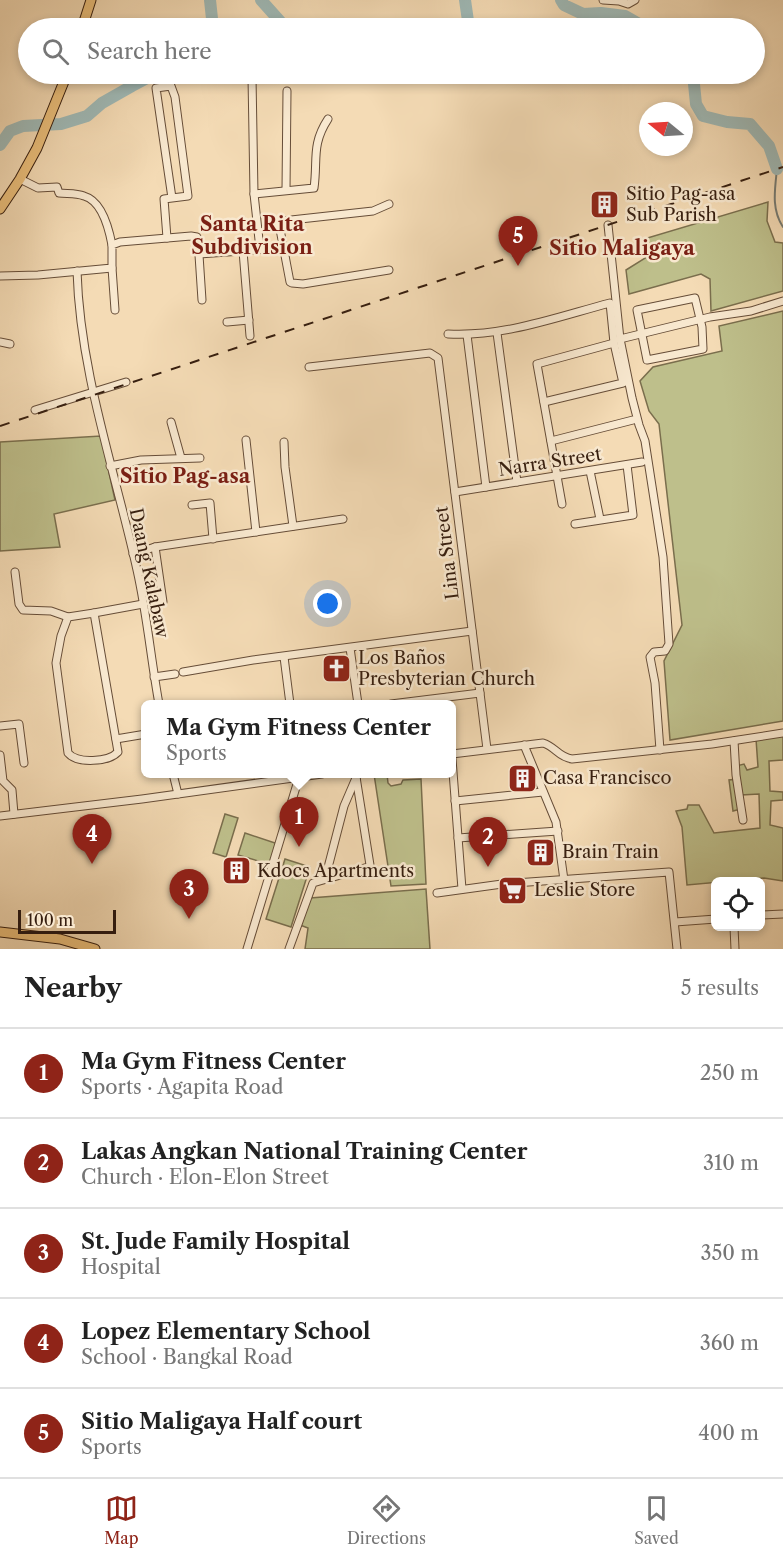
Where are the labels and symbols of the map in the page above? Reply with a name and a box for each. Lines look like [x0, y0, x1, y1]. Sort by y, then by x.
north arrow [639, 102, 693, 156]
place label: Sitio Pag-asa Sub Parish [626, 183, 736, 226]
building icon: Sitio Pag-asa Sub Parish [589, 188, 621, 220]
district label: Santa Rita Subdivision [191, 212, 313, 259]
pin: 5 [498, 216, 538, 266]
district label: Sitio Maligaya [549, 236, 695, 260]
street label: Narra Street [497, 443, 604, 481]
district label: Sitio Pag-asa [120, 464, 251, 488]
street label: Lina Street [430, 505, 464, 601]
street label: Daang Kalabaw [124, 506, 174, 641]
your location [313, 589, 342, 618]
place label: Los Baños Presbyterian Church [358, 647, 535, 690]
church icon: Los Baños Presbyterian Church [321, 652, 353, 684]
building icon: Casa Francisco [506, 762, 538, 794]
place label: Casa Francisco [543, 767, 671, 789]
pin: 1 [280, 798, 318, 847]
pin: 4 [72, 814, 112, 864]
pin: 2 [468, 818, 508, 867]
building icon: Brain Train [525, 836, 557, 868]
place label: Brain Train [562, 841, 659, 863]
building icon: Kdocs Apartments [220, 855, 252, 887]
place label: Kdocs Apartments [257, 860, 414, 882]
pin: 3 [170, 870, 208, 919]
supermarket icon: Leslie Store [497, 874, 529, 906]
place label: Leslie Store [534, 879, 635, 901]
scale bar [18, 907, 116, 935]

